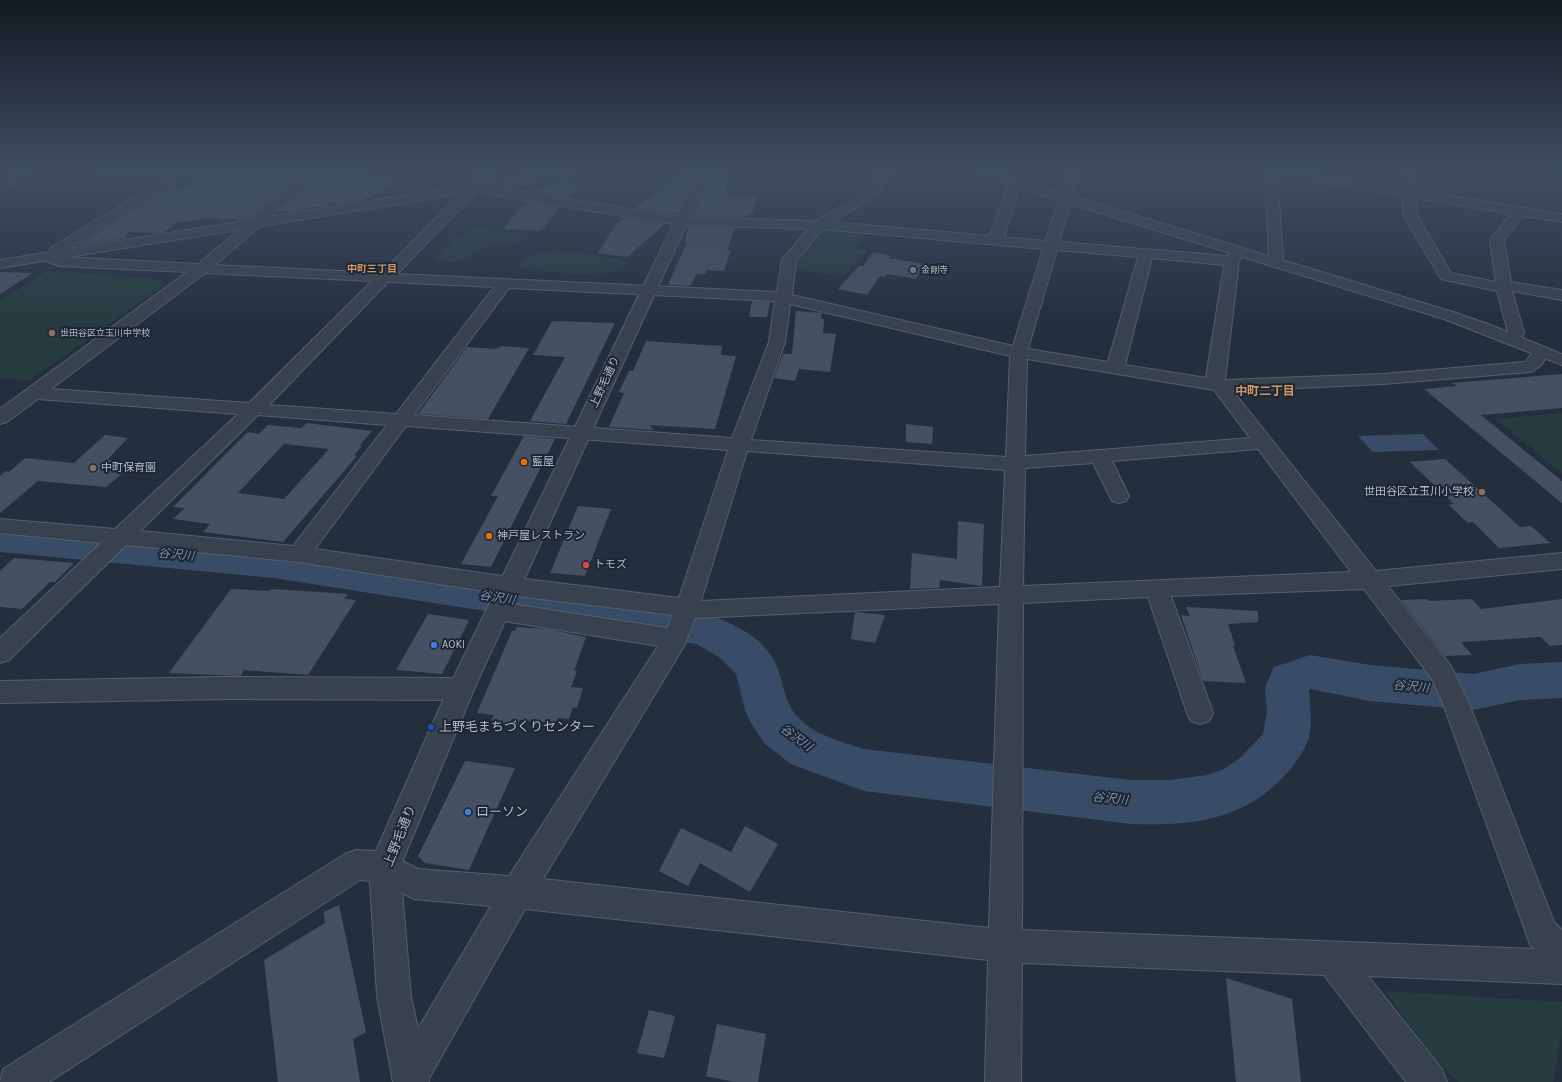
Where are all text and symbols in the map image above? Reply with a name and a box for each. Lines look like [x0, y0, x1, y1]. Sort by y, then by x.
district label: 中町三丁目 [347, 263, 397, 275]
marker: 金剛寺 [908, 265, 918, 275]
place label: 金剛寺 [921, 265, 948, 275]
marker: 世田谷区立玉川中学校 [47, 328, 57, 338]
place label: 世田谷区立玉川中学校 [60, 328, 150, 338]
street label: 上野毛通り [587, 354, 623, 410]
district label: 中町二丁目 [1235, 385, 1295, 399]
place label: 藍屋 [532, 455, 554, 469]
marker: 藍屋 [519, 457, 529, 467]
place label: 中町保育園 [101, 461, 156, 475]
marker: 中町保育園 [88, 463, 98, 473]
place label: 世田谷区立玉川小学校 [1364, 485, 1474, 499]
marker: 世田谷区立玉川小学校 [1477, 487, 1487, 497]
place label: 神戸屋レストラン [497, 529, 585, 543]
marker: 神戸屋レストラン [484, 531, 494, 541]
water label: 谷沢川 [157, 546, 195, 564]
place label: トモズ [594, 558, 627, 572]
marker: トモズ [581, 560, 591, 570]
water label: 谷沢川 [478, 588, 516, 608]
place label: AOKI [442, 638, 465, 652]
marker: AOKI [429, 640, 439, 650]
water label: 谷沢川 [1392, 678, 1430, 696]
place label: 上野毛まちづくりセンター [439, 719, 595, 735]
marker: 上野毛まちづくりセンター [426, 722, 436, 732]
water label: 谷沢川 [777, 722, 815, 754]
water label: 谷沢川 [1091, 790, 1129, 808]
street label: 上野毛通り [381, 803, 419, 869]
place label: ローソン [476, 804, 528, 820]
marker: ローソン [463, 807, 473, 817]

